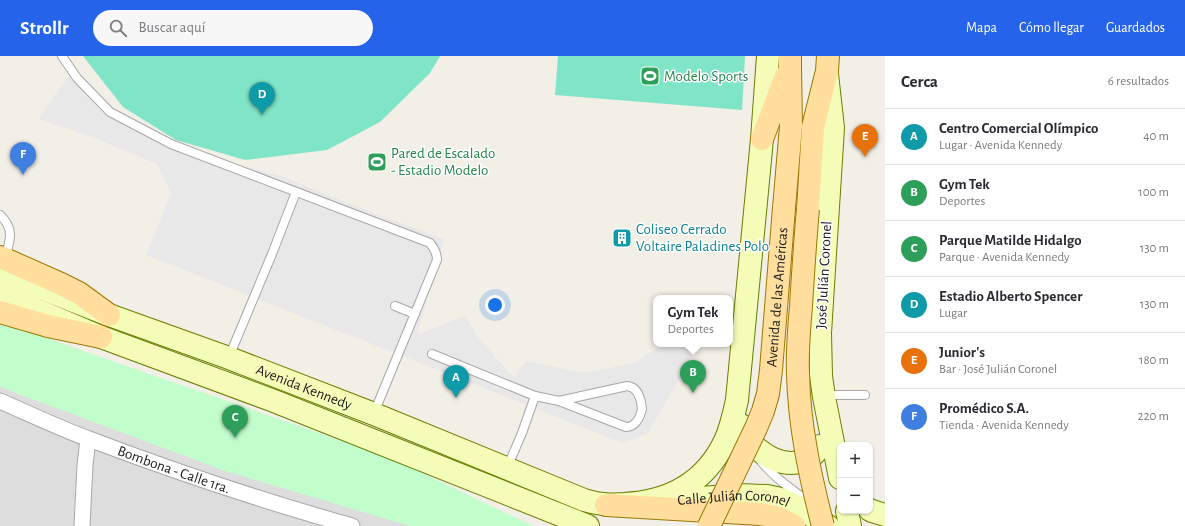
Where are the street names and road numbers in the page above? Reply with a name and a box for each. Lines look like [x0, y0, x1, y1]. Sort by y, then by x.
street label: José Julián Coronel [814, 221, 834, 329]
street label: Avenida de las Américas [764, 227, 790, 368]
street label: Avenida Kennedy [254, 362, 354, 412]
street label: Bombona - Calle 1ra. [116, 443, 232, 496]
street label: Calle Julián Coronel [677, 487, 792, 510]

